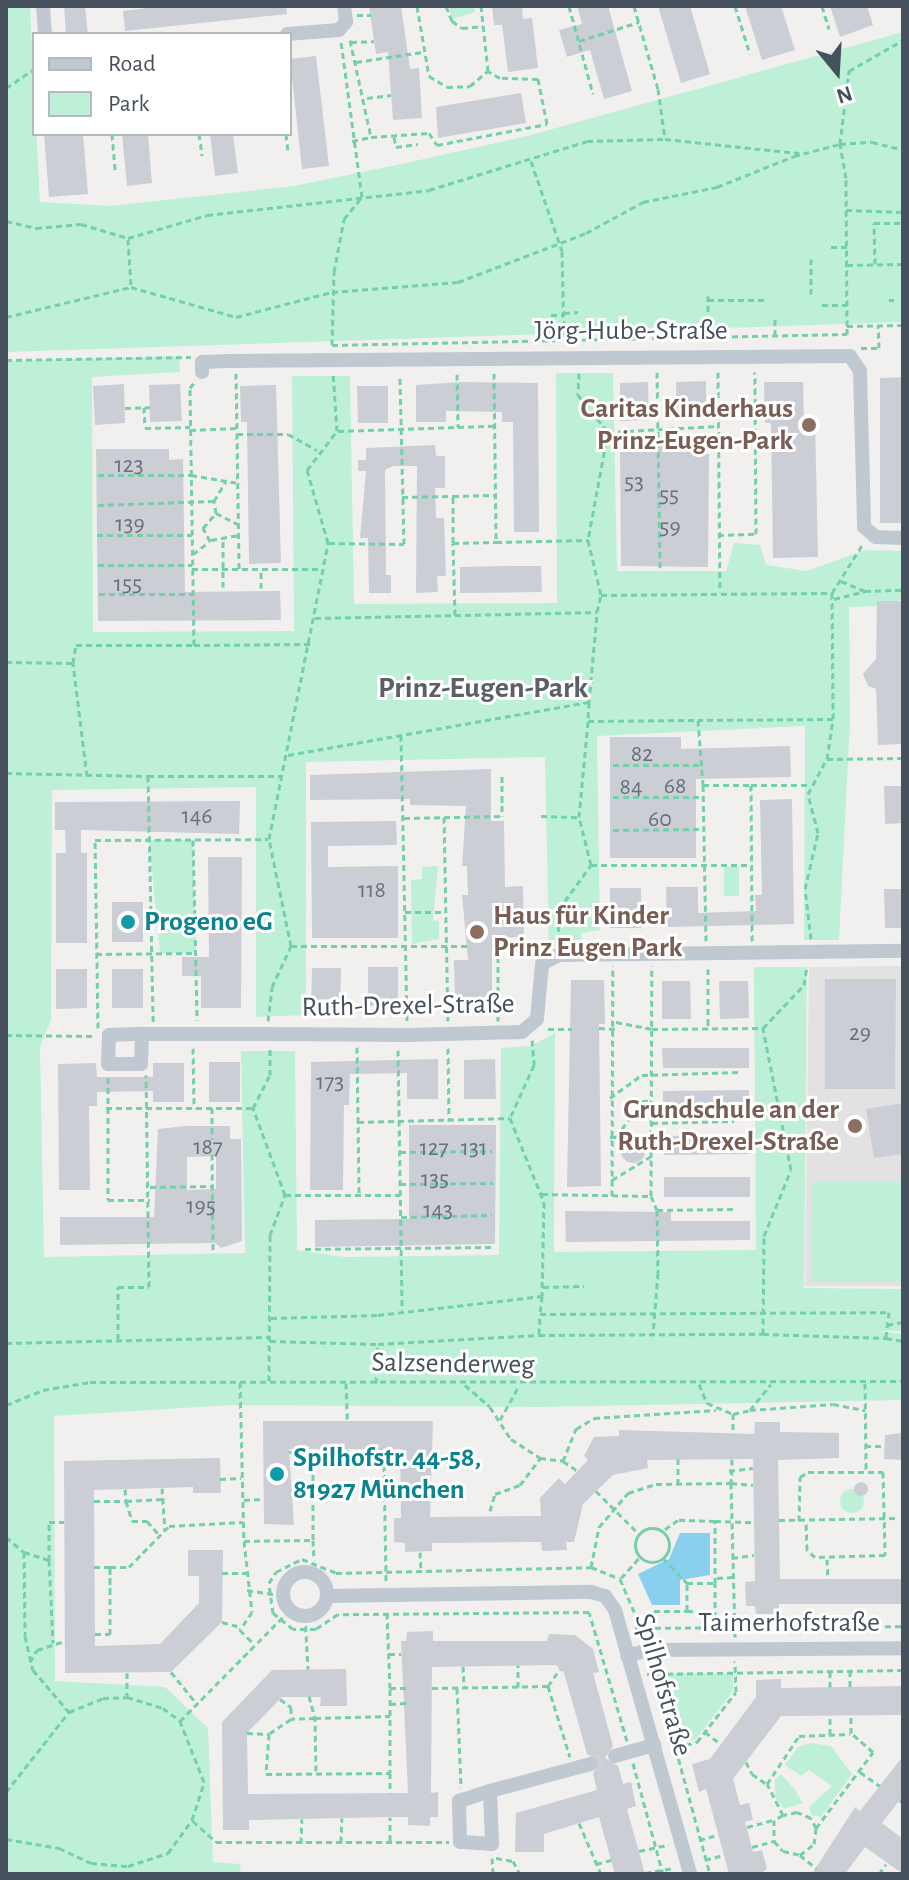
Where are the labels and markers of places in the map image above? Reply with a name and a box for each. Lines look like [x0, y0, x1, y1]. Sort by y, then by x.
place label: Caritas Kinderhaus Prinz-Eugen-Park [581, 392, 793, 458]
marker: Caritas Kinderhaus Prinz-Eugen-Park [800, 416, 818, 434]
place label: Haus für Kinder Prinz Eugen Park [493, 899, 682, 965]
place label: Progeno eG [144, 905, 273, 939]
marker: Progeno eG [119, 913, 137, 931]
marker: Haus für Kinder Prinz Eugen Park [468, 923, 486, 941]
place label: Grundschule an der Ruth-Drexel-Straße [617, 1093, 839, 1159]
marker: Grundschule an der Ruth-Drexel-Straße [846, 1117, 864, 1135]
place label: Spilhofstr. 44-58, 81927 München [293, 1441, 481, 1507]
marker: Spilhofstr. 44-58, 81927 München [268, 1465, 286, 1483]

